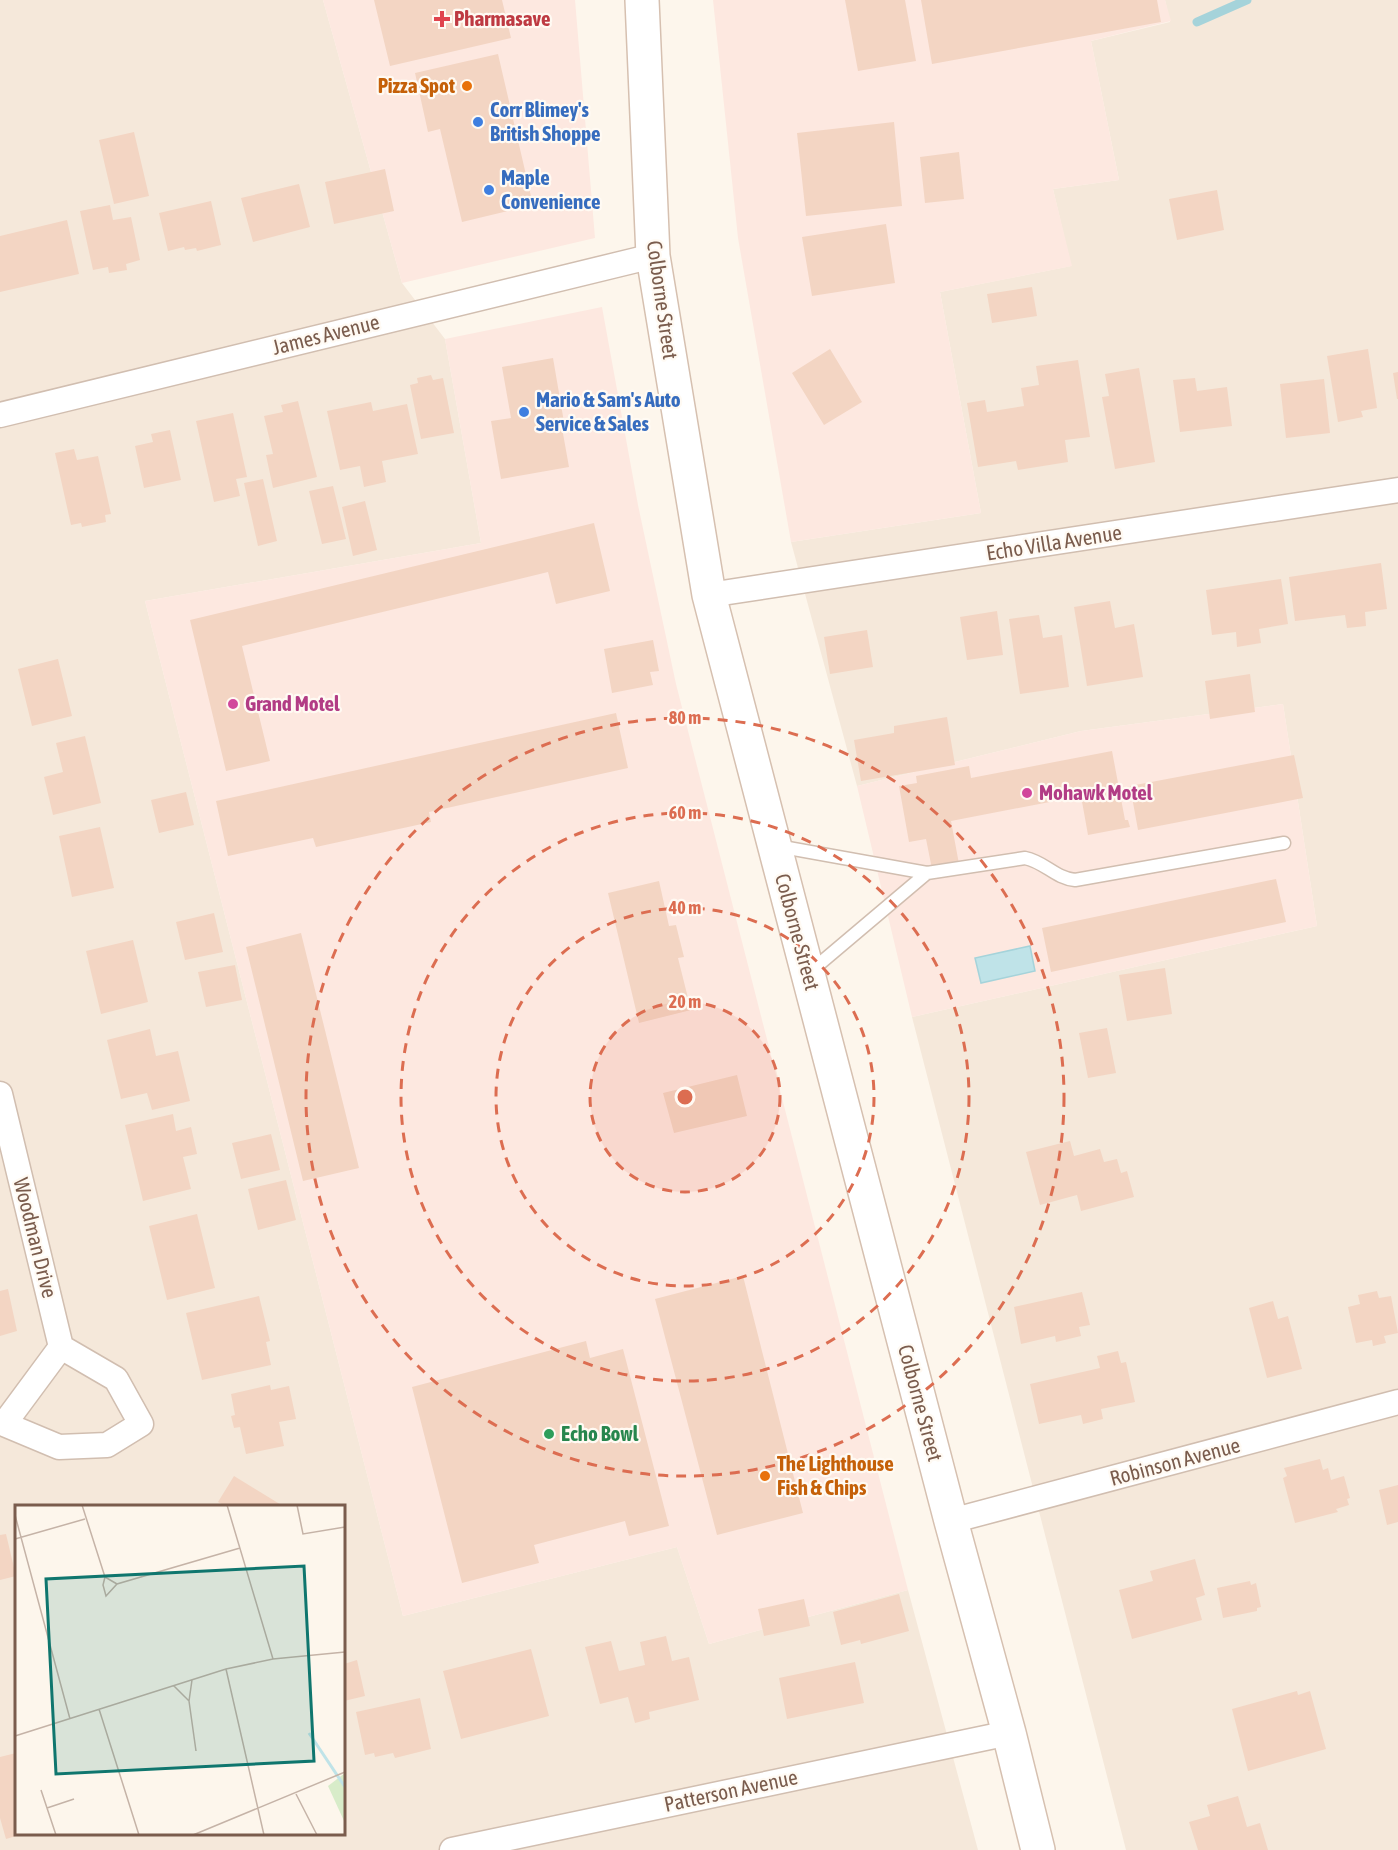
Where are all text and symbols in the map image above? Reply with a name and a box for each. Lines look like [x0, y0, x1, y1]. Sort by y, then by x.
place label: Pharmasave [454, 6, 550, 30]
marker: Pharmasave [435, 12, 449, 26]
place label: Pizza Spot [378, 73, 455, 97]
marker: Pizza Spot [460, 79, 474, 93]
place label: Corr Blimey's British Shoppe [490, 97, 601, 145]
marker: Corr Blimey's British Shoppe [471, 115, 485, 129]
place label: Maple Convenience [501, 165, 601, 213]
marker: Maple Convenience [482, 183, 496, 197]
street label: Colborne Street [643, 239, 683, 361]
street label: James Avenue [270, 309, 382, 359]
place label: Mario & Sam's Auto Service & Sales [536, 387, 681, 435]
marker: Mario & Sam's Auto Service & Sales [517, 405, 531, 419]
street label: Echo Villa Avenue [984, 519, 1123, 565]
place label: Grand Motel [245, 691, 340, 715]
marker: Grand Motel [226, 697, 240, 711]
text: 80 m [669, 707, 701, 728]
place label: Mohawk Motel [1039, 780, 1153, 804]
marker: Mohawk Motel [1020, 786, 1034, 800]
text: 60 m [669, 802, 701, 823]
street label: Colborne Street [771, 871, 825, 993]
text: 40 m [668, 897, 701, 918]
text: 20 m [669, 991, 701, 1012]
centre of rings [675, 1087, 695, 1107]
street label: Woodman Drive [9, 1175, 62, 1300]
street label: Colborne Street [894, 1342, 948, 1464]
place label: Echo Bowl [561, 1421, 639, 1445]
marker: Echo Bowl [542, 1427, 556, 1441]
street label: Robinson Avenue [1107, 1432, 1242, 1490]
place label: The Lighthouse Fish & Chips [777, 1451, 894, 1499]
marker: The Lighthouse Fish & Chips [758, 1469, 772, 1483]
inset map [15, 1505, 345, 1835]
street label: Patterson Avenue [662, 1764, 800, 1816]

